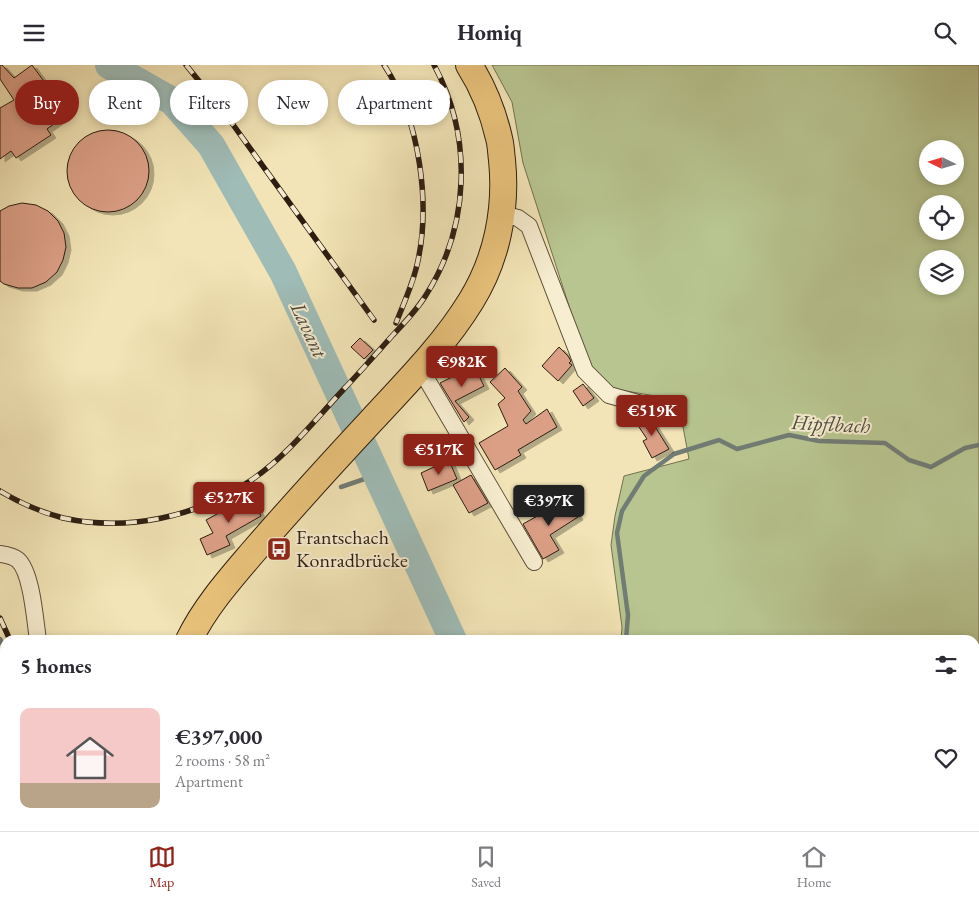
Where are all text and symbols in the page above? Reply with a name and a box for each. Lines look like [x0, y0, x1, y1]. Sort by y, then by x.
text: Homiq [457, 18, 522, 47]
icon: menu [20, 19, 48, 47]
icon: search [931, 19, 959, 47]
chip: Buy [15, 80, 79, 125]
chip: Rent [89, 80, 160, 125]
chip: Filters [170, 80, 248, 125]
chip: New [258, 80, 328, 125]
chip: Apartment [338, 80, 450, 125]
north arrow [919, 140, 964, 185]
map controls [919, 140, 964, 295]
button: locate [919, 195, 964, 240]
button: layers [919, 250, 964, 295]
water label: Lavant [284, 297, 334, 363]
pin: €982K [427, 345, 497, 388]
text: €982K [437, 351, 487, 372]
pin: €519K [617, 395, 687, 437]
text: €519K [627, 400, 677, 421]
water label: Hipflbach [790, 408, 871, 439]
pin: €517K [404, 433, 474, 476]
text: €517K [414, 439, 464, 460]
pin: €527K [194, 481, 264, 524]
pin: €397K [514, 485, 584, 527]
text: €527K [204, 487, 254, 508]
text: €397K [524, 490, 574, 511]
place label: Frantschach Konradbrücke [296, 524, 408, 573]
bus stop icon: Frantschach Konradbrücke [266, 536, 292, 562]
icon: filters [932, 651, 960, 679]
text: 5 homes [20, 652, 92, 679]
text: €397,000 [175, 723, 262, 750]
icon: home [60, 728, 120, 788]
icon: heart [932, 744, 960, 772]
text: 2 rooms · 58 m² [175, 750, 270, 771]
text: Apartment [175, 771, 243, 792]
tab: Map [148, 843, 176, 891]
tab: Saved [471, 843, 501, 891]
tab: Home [797, 843, 831, 891]

